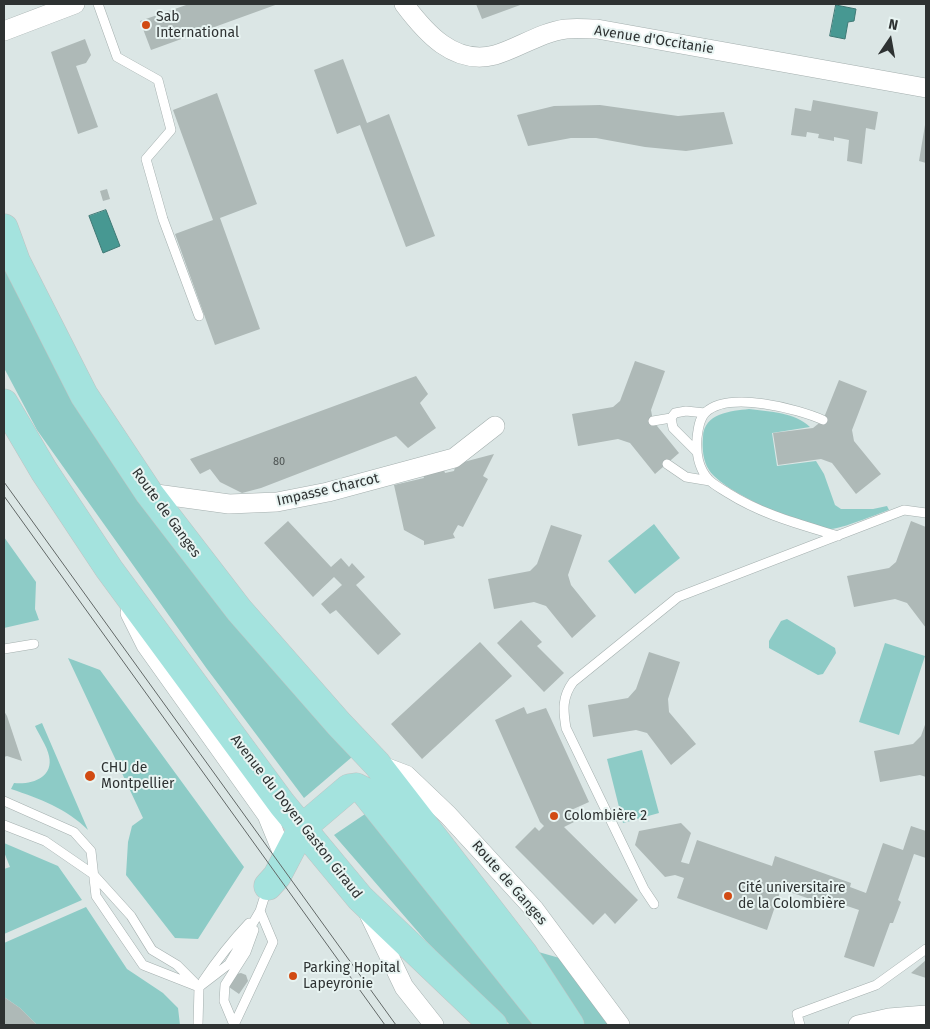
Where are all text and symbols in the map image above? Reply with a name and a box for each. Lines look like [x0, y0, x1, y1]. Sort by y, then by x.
place label: Sab International [156, 9, 239, 41]
north arrow [865, 15, 915, 65]
text: N [887, 16, 900, 34]
marker: Sab International [140, 19, 152, 31]
street label: Avenue d'Occitanie [593, 22, 715, 58]
house number: 80 [273, 455, 285, 469]
street label: Route de Ganges [128, 465, 204, 561]
street label: Impasse Charcot [275, 470, 381, 510]
street label: Avenue du Doyen Gaston Giraud [227, 732, 365, 902]
place label: CHU de Montpellier [101, 760, 174, 792]
marker: CHU de Montpellier [83, 769, 97, 783]
place label: Colombière 2 [564, 808, 647, 824]
marker: Colombière 2 [548, 810, 560, 822]
street label: Route de Ganges [468, 837, 550, 929]
place label: Cité universitaire de la Colombière [738, 880, 846, 912]
marker: Cité universitaire de la Colombière [722, 890, 734, 902]
place label: Parking Hopital Lapeyronie [303, 960, 400, 992]
marker: Parking Hopital Lapeyronie [287, 970, 299, 982]

